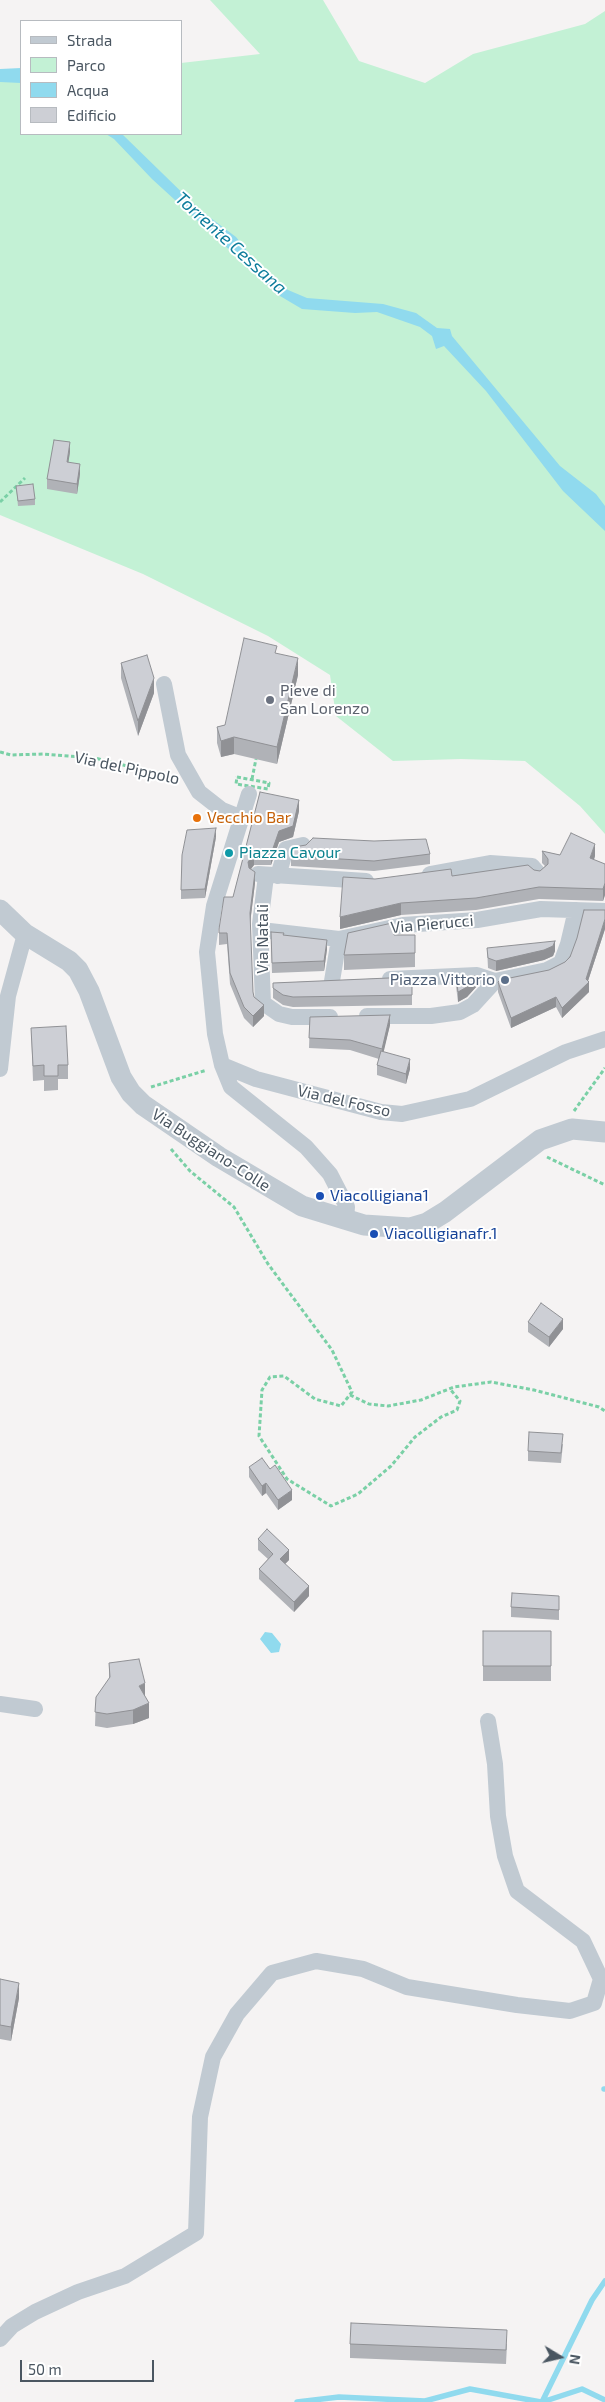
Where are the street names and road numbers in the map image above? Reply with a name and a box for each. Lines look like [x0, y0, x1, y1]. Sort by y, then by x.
street label: Via del Pippolo [73, 747, 181, 789]
street label: Via Natali [253, 904, 273, 974]
street label: Via Pierucci [390, 911, 474, 937]
street label: Via del Fosso [296, 1081, 392, 1121]
street label: Via Buggiano-Colle [148, 1104, 274, 1196]

